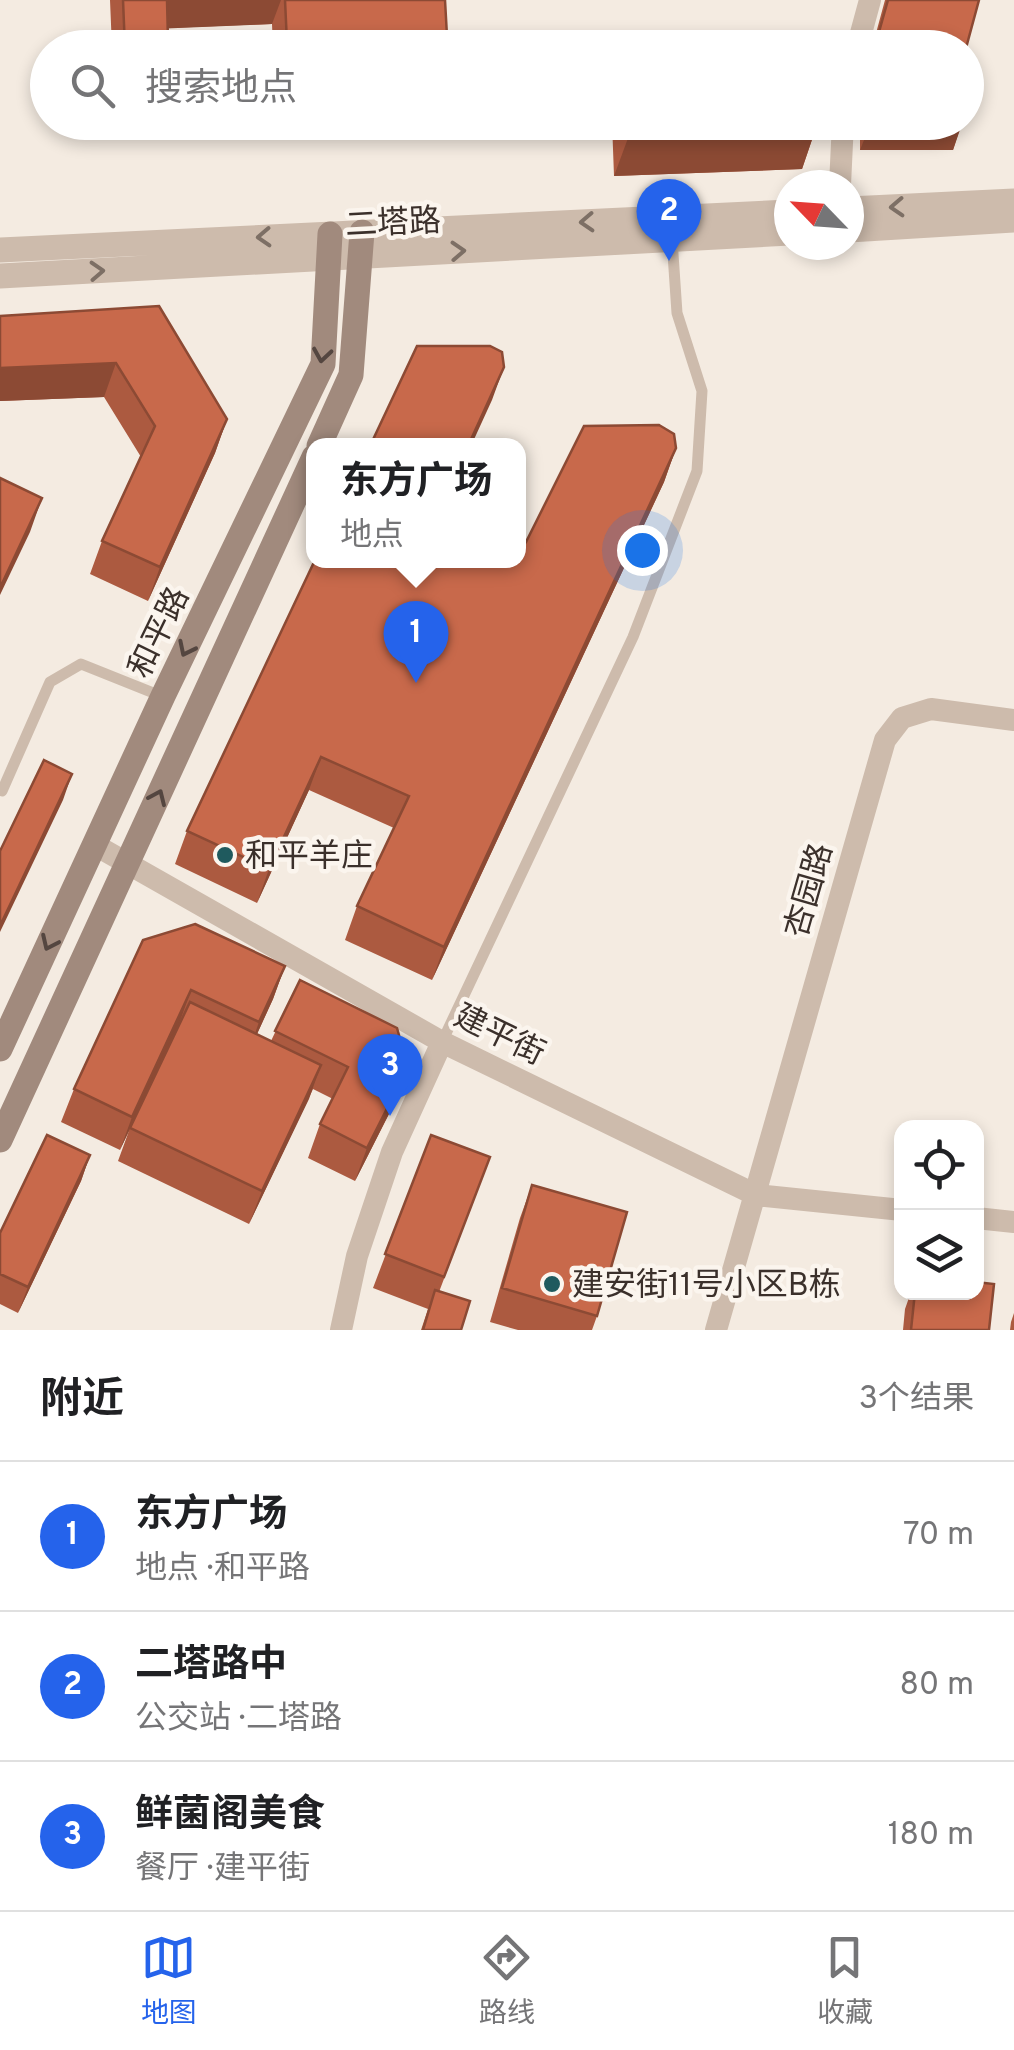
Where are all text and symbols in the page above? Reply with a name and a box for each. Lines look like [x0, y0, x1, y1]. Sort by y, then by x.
search box [30, 30, 984, 140]
icon: search [65, 58, 120, 113]
text: 搜索地点 [145, 66, 297, 115]
north arrow [774, 170, 864, 260]
pin: 2 [636, 178, 702, 261]
one-way arrow [888, 196, 904, 217]
street label: 二塔路 [344, 203, 442, 247]
one-way arrow [578, 211, 594, 232]
one-way arrow [256, 226, 272, 247]
one-way arrow [450, 241, 466, 262]
one-way arrow [90, 261, 106, 282]
one-way arrow [313, 347, 334, 363]
popup [306, 438, 526, 568]
text: 东方广场 [340, 459, 492, 508]
text: 地点 [340, 517, 404, 557]
your location [617, 525, 668, 576]
street label: 和平路 [122, 581, 200, 685]
pin: 1 [384, 600, 448, 683]
one-way arrow [178, 638, 198, 656]
one-way arrow [146, 789, 166, 807]
place label: 和平羊庄 [245, 838, 373, 878]
street label: 杏园路 [778, 839, 843, 942]
marker: 和平羊庄 [214, 844, 236, 866]
one-way arrow [42, 933, 62, 951]
street label: 建平街 [447, 998, 551, 1076]
pin: 3 [358, 1034, 422, 1116]
map controls [894, 1120, 984, 1300]
button: locate [894, 1120, 984, 1210]
button: layers [894, 1210, 984, 1300]
place label: 建安街11号小区B栋 [572, 1267, 841, 1307]
marker: 建安街11号小区B栋 [541, 1273, 563, 1295]
text: 附近 [40, 1375, 124, 1428]
text: 3个结果 [859, 1380, 974, 1420]
text: 东方广场 [135, 1492, 287, 1541]
text: 1 [66, 1516, 79, 1556]
text: 70 m [903, 1516, 974, 1556]
text: 地点 · 和平路 [135, 1550, 310, 1590]
text: 二塔路中 [135, 1642, 287, 1691]
text: 2 [63, 1666, 82, 1706]
text: 80 m [900, 1666, 974, 1706]
text: 公交站 · 二塔路 [135, 1700, 342, 1740]
text: 鲜菌阁美食 [135, 1792, 325, 1841]
text: 3 [63, 1816, 82, 1856]
text: 180 m [888, 1816, 974, 1856]
text: 餐厅 · 建平街 [135, 1850, 310, 1890]
tab: 地图 [141, 1930, 197, 2033]
tab: 路线 [479, 1930, 535, 2033]
tab: 收藏 [817, 1930, 873, 2033]

